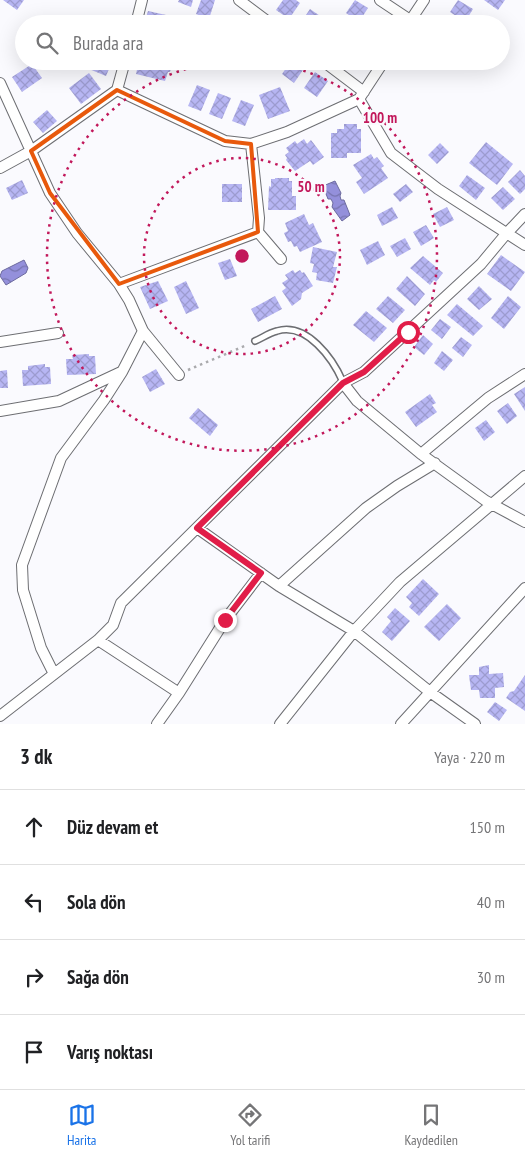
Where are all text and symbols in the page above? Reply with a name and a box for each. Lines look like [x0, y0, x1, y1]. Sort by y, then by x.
search box [15, 15, 510, 70]
icon: search [33, 29, 61, 57]
text: Burada ara [73, 31, 143, 55]
text: 100 m [363, 108, 397, 127]
text: 50 m [297, 177, 325, 196]
centre of rings [233, 247, 251, 265]
route start [397, 321, 420, 344]
route end [214, 609, 237, 632]
text: 3 dk [20, 743, 52, 770]
text: Yaya · 220 m [434, 747, 505, 767]
icon: ahead [20, 813, 48, 841]
text: Düz devam et [67, 815, 158, 839]
text: 150 m [470, 817, 505, 837]
icon: left [20, 888, 48, 916]
text: Sola dön [67, 890, 126, 914]
text: 40 m [477, 892, 505, 912]
icon: right [20, 963, 48, 991]
text: Sağa dön [67, 965, 129, 989]
text: 30 m [477, 967, 505, 987]
icon: arrive [20, 1038, 48, 1066]
text: Varış noktası [67, 1040, 153, 1064]
tab: Harita [67, 1101, 96, 1149]
tab: Yol tarifi [230, 1101, 270, 1149]
tab: Kaydedilen [404, 1101, 458, 1149]

